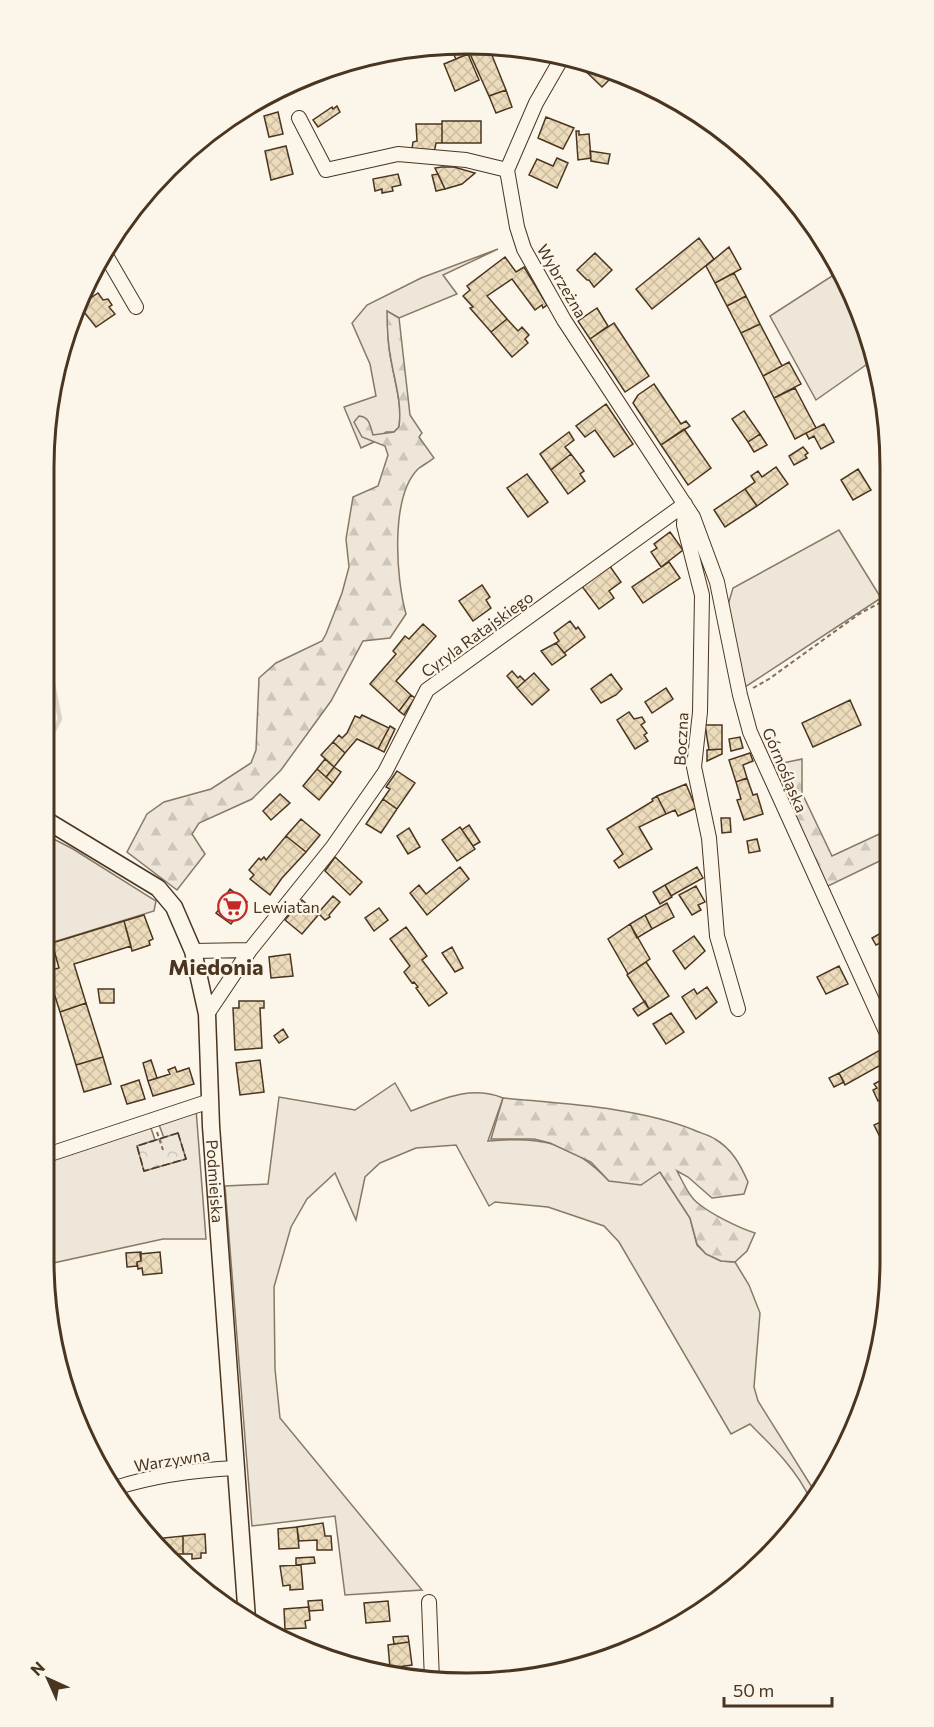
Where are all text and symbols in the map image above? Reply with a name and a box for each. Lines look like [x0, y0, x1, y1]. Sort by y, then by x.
street label: Wybrzeżna [534, 241, 591, 321]
street label: Cyryla Ratajskiego [417, 587, 536, 681]
street label: Boczna [670, 712, 691, 766]
street label: Górnośląska [759, 725, 812, 815]
supermarket icon: Lewiatan [216, 891, 248, 923]
place label: Lewiatan [253, 897, 320, 916]
district label: Miedonia [168, 953, 264, 980]
street label: Podmiejska [203, 1139, 228, 1224]
street label: Warzywna [133, 1444, 211, 1475]
north arrow [18, 1649, 78, 1709]
text: N [26, 1657, 48, 1679]
scale bar [724, 1670, 832, 1708]
text: 50 m [733, 1679, 774, 1701]

